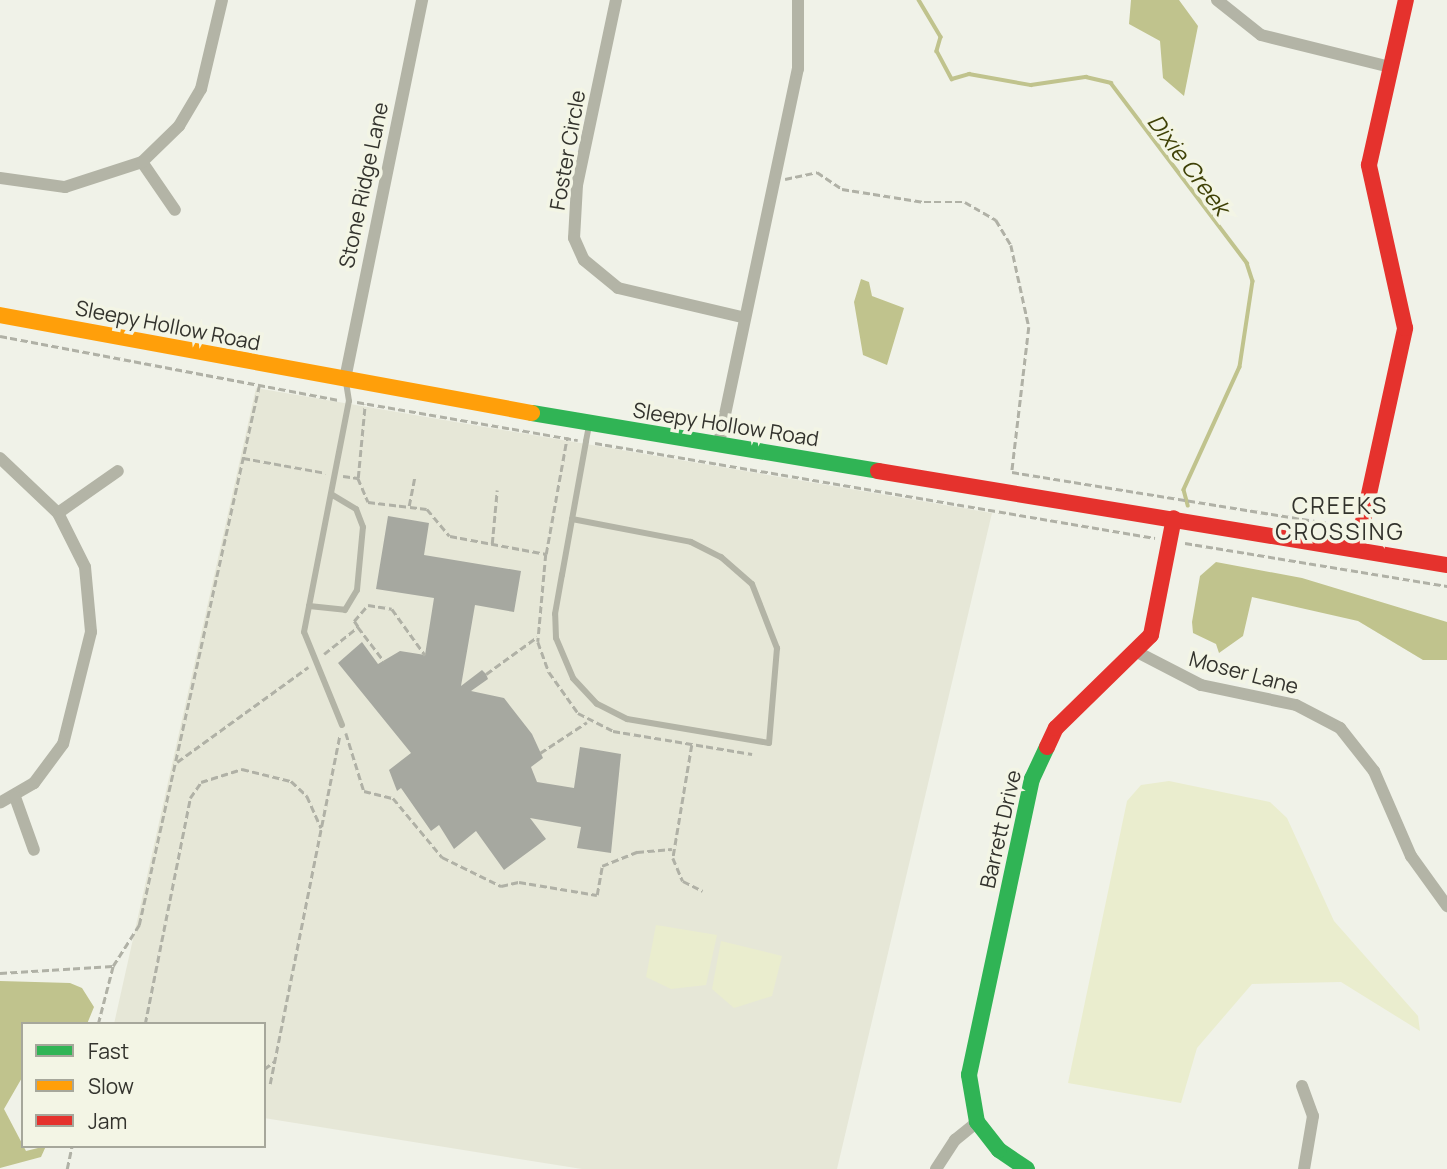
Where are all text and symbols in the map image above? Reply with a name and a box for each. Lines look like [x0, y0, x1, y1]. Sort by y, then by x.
street label: Foster Circle [544, 88, 590, 212]
street label: Stone Ridge Lane [333, 100, 393, 270]
water label: Dixie Creek [1142, 108, 1236, 220]
street label: Sleepy Hollow Road [73, 295, 263, 355]
street label: Sleepy Hollow Road [631, 397, 821, 451]
district label: CREEKS CROSSING [1276, 491, 1404, 545]
street label: Moser Lane [1187, 645, 1301, 699]
street label: Barrett Drive [974, 767, 1026, 891]
legend [21, 1022, 266, 1148]
text: Fast [88, 1037, 129, 1065]
text: Slow [88, 1072, 134, 1100]
text: Jam [88, 1107, 127, 1135]

